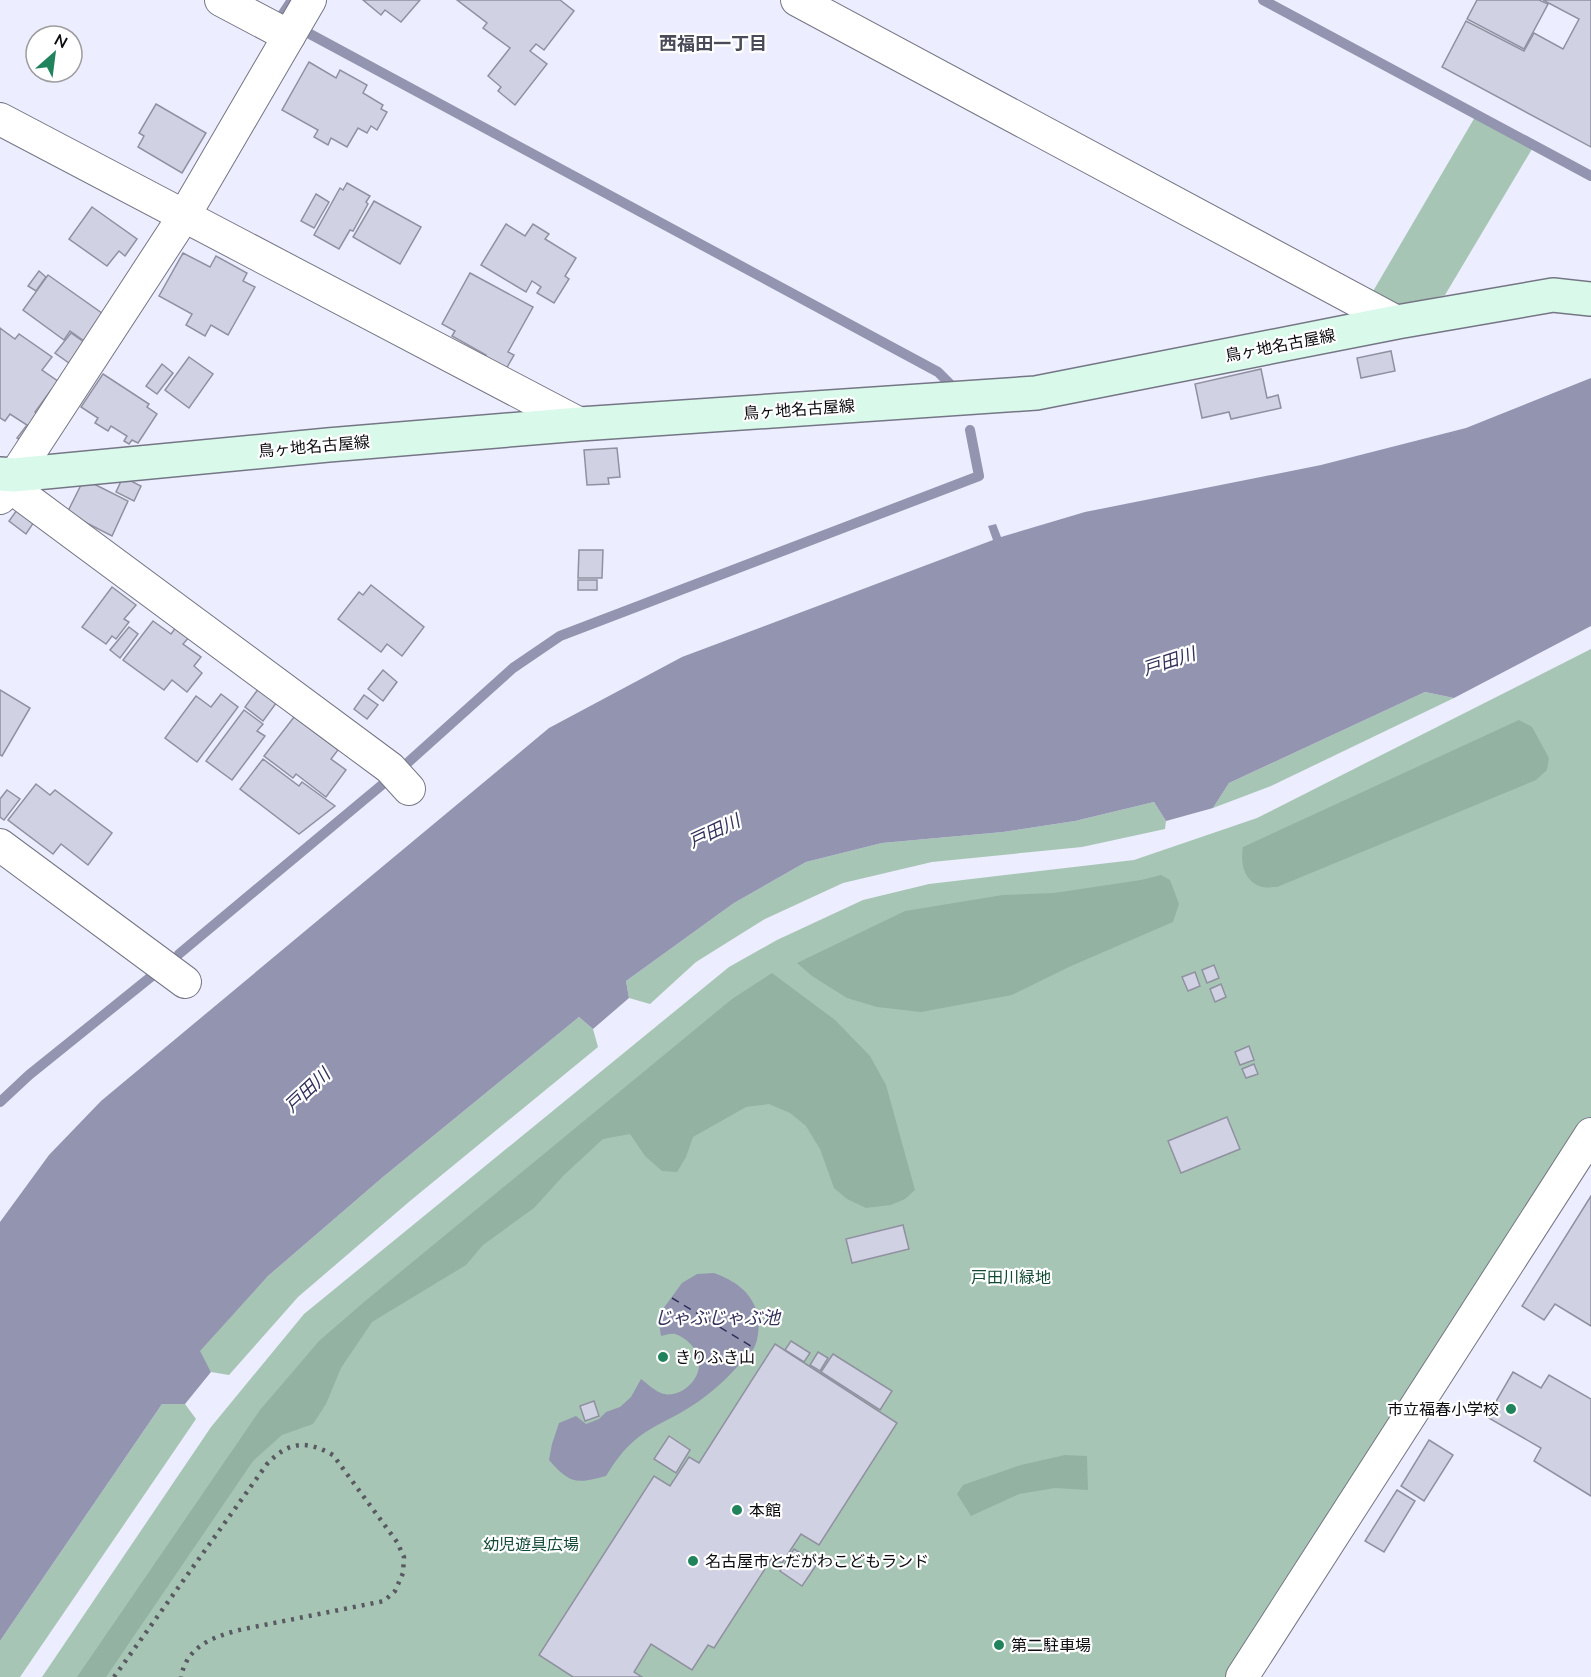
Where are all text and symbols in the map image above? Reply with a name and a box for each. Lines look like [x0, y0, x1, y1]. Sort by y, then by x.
north arrow [24, 24, 84, 84]
text: N [51, 29, 71, 52]
district label: 西福田一丁目 [659, 32, 767, 55]
street label: 鳥ヶ地名古屋線 [1223, 324, 1337, 366]
street label: 鳥ヶ地名古屋線 [742, 395, 856, 423]
street label: 鳥ヶ地名古屋線 [257, 431, 371, 461]
water label: 戸田川 [1140, 641, 1200, 680]
water label: 戸田川 [685, 808, 745, 853]
water label: 戸田川 [279, 1062, 336, 1117]
park label: 戸田川緑地 [971, 1267, 1051, 1287]
water label: じゃぶじゃぶ池 [654, 1306, 782, 1329]
place label: きりふき山 [675, 1347, 755, 1367]
marker: きりふき山 [656, 1350, 670, 1364]
place label: 市立福春小学校 [1387, 1399, 1499, 1419]
marker: 市立福春小学校 [1504, 1402, 1518, 1416]
place label: 本館 [749, 1500, 781, 1520]
marker: 本館 [730, 1503, 744, 1517]
park label: 幼児遊具広場 [483, 1534, 579, 1554]
place label: 名古屋市とだがわこどもランド [705, 1551, 929, 1571]
marker: 名古屋市とだがわこどもランド [686, 1554, 700, 1568]
place label: 第二駐車場 [1011, 1635, 1091, 1655]
marker: 第二駐車場 [992, 1638, 1006, 1652]

